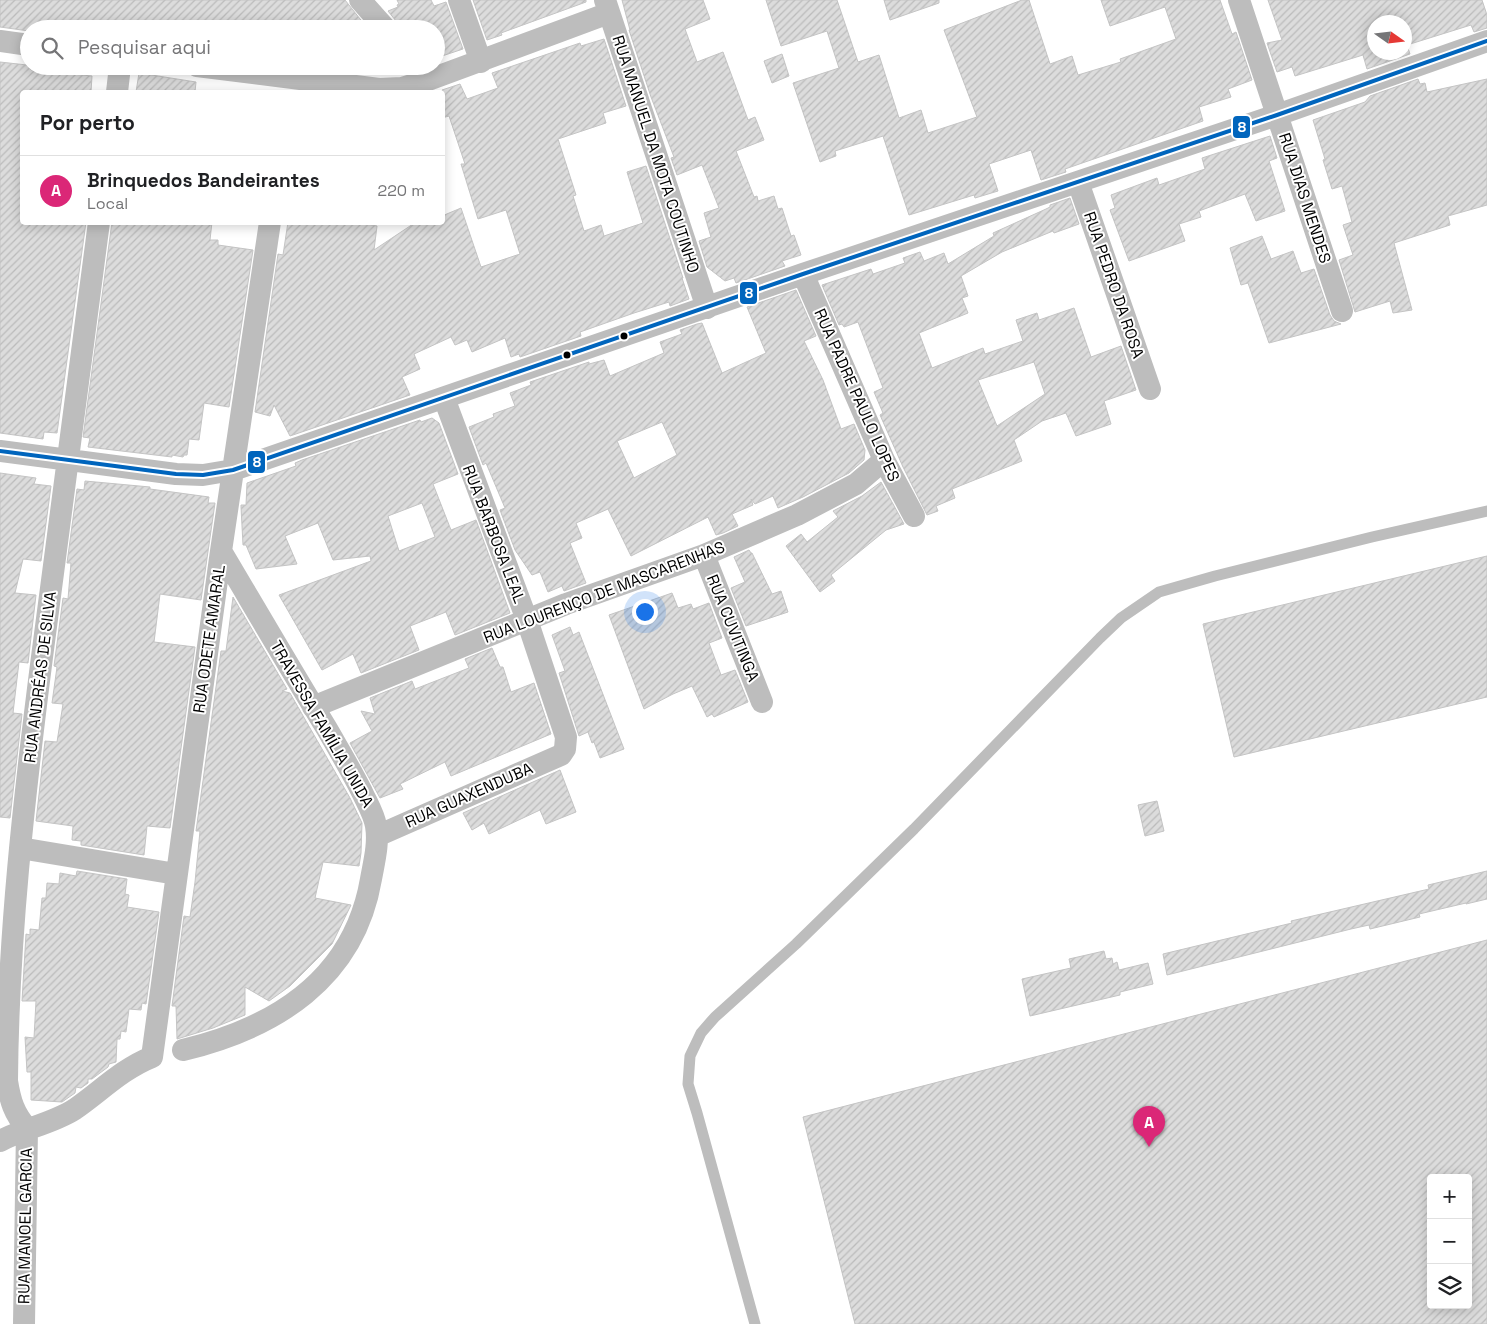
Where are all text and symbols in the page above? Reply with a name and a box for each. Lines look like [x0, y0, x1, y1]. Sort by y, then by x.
north arrow [1367, 15, 1412, 60]
search box [20, 20, 445, 75]
street label: RUA MANUEL DA MOTA COUTINHO [608, 33, 704, 275]
icon: search [38, 34, 66, 62]
text: Pesquisar aqui [78, 35, 211, 60]
text: Por perto [40, 109, 135, 136]
line badge: 8 [1232, 115, 1251, 139]
text: 8 [1238, 118, 1247, 136]
street label: RUA DIAS MENDES [1274, 130, 1336, 266]
text: Brinquedos Bandeirantes [87, 168, 320, 193]
text: A [51, 180, 61, 201]
text: 220 m [378, 180, 425, 201]
text: Local [87, 193, 128, 214]
street label: RUA PEDRO DA ROSA [1079, 209, 1149, 361]
line badge: 8 [739, 281, 758, 305]
text: 8 [745, 284, 754, 302]
street label: RUA PADRE PAULO LOPES [809, 305, 905, 485]
unlabelled marker [619, 331, 629, 341]
unlabelled marker [562, 350, 572, 360]
line badge: 8 [247, 450, 266, 474]
text: 8 [253, 453, 262, 471]
street label: RUA BARBOSA LEAL [458, 462, 530, 607]
street label: RUA LOURENÇO DE MASCARENHAS [480, 536, 728, 648]
street label: RUA ODETE AMARAL [188, 563, 230, 715]
street label: RUA CUVITINGA [702, 571, 764, 685]
street label: RUA ANDRÉAS DE SILVA [19, 590, 61, 764]
your location [632, 599, 658, 625]
street label: TRAVESSA FAMÍLIA UNIDA [266, 637, 378, 811]
street label: RUA GUAXENDUBA [402, 757, 536, 833]
pin: A [1133, 1106, 1165, 1147]
street label: RUA MANOEL GARCIA [13, 1148, 37, 1304]
map controls [1427, 1174, 1472, 1309]
button: + [1427, 1174, 1472, 1219]
button: − [1427, 1219, 1472, 1264]
button: layers [1427, 1264, 1472, 1309]

